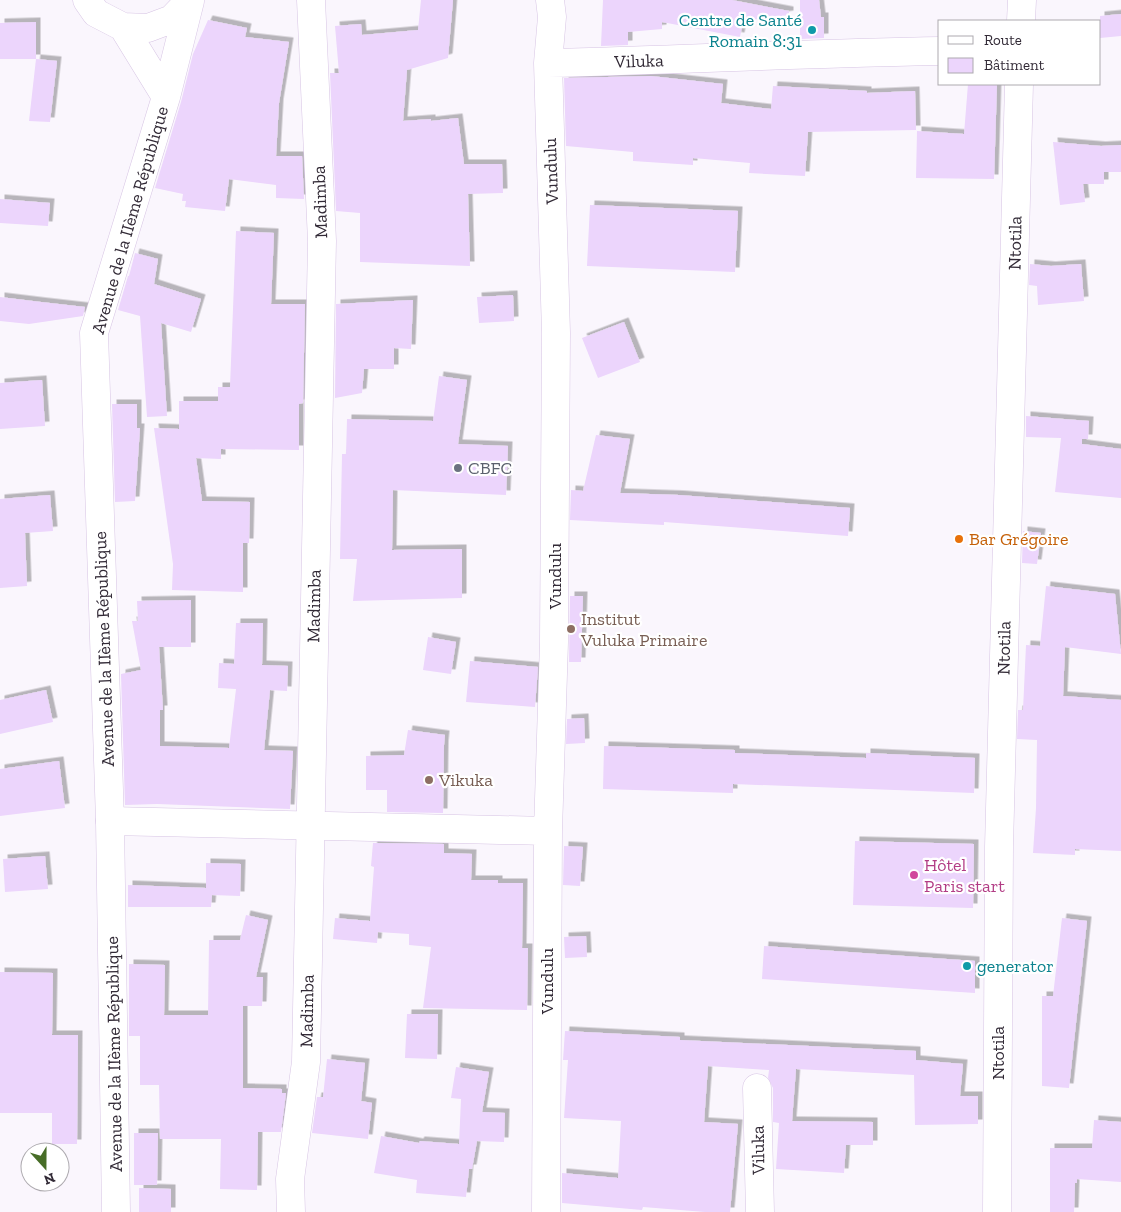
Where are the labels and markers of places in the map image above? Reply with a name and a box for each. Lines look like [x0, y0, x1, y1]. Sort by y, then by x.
place label: Centre de Santé Romain 8:31 [679, 9, 802, 52]
marker: Centre de Santé Romain 8:31 [806, 24, 818, 36]
place label: CBFC [468, 457, 512, 479]
marker: CBFC [452, 462, 464, 474]
place label: Bar Grégoire [969, 528, 1069, 550]
marker: Bar Grégoire [953, 533, 965, 545]
place label: Institut Vuluka Primaire [580, 608, 707, 651]
marker: Institut Vuluka Primaire [565, 623, 577, 635]
place label: Vikuka [438, 769, 493, 791]
marker: Vikuka [423, 774, 435, 786]
place label: Hôtel Paris start [924, 854, 1005, 897]
marker: Hôtel Paris start [908, 869, 920, 881]
place label: generator [977, 955, 1054, 977]
marker: generator [961, 960, 973, 972]

